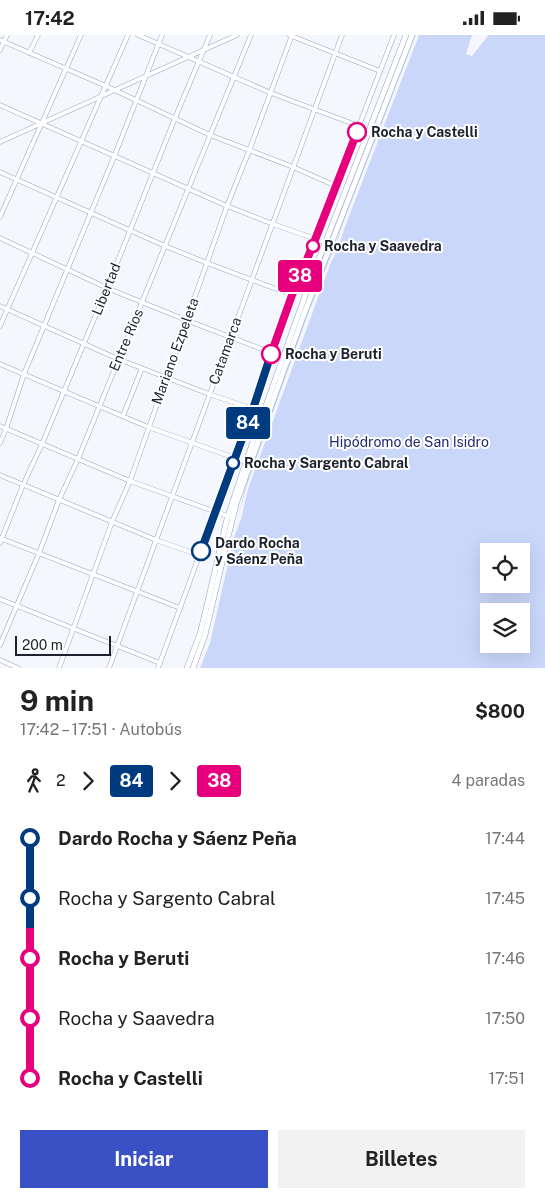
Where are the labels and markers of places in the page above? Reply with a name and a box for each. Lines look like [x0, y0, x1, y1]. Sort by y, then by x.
marker: Rocha y Castelli [347, 122, 367, 142]
place label: Rocha y Castelli [371, 124, 478, 140]
place label: Rocha y Saavedra [324, 238, 442, 254]
marker: Rocha y Saavedra [306, 239, 320, 253]
marker: Rocha y Beruti [261, 344, 281, 364]
place label: Rocha y Beruti [285, 346, 382, 362]
place label: Rocha y Sargento Cabral [244, 455, 409, 471]
marker: Rocha y Sargento Cabral [226, 456, 240, 470]
place label: Dardo Rocha y Sáenz Peña [215, 535, 303, 567]
marker: Dardo Rocha y Sáenz Peña [191, 541, 211, 561]

